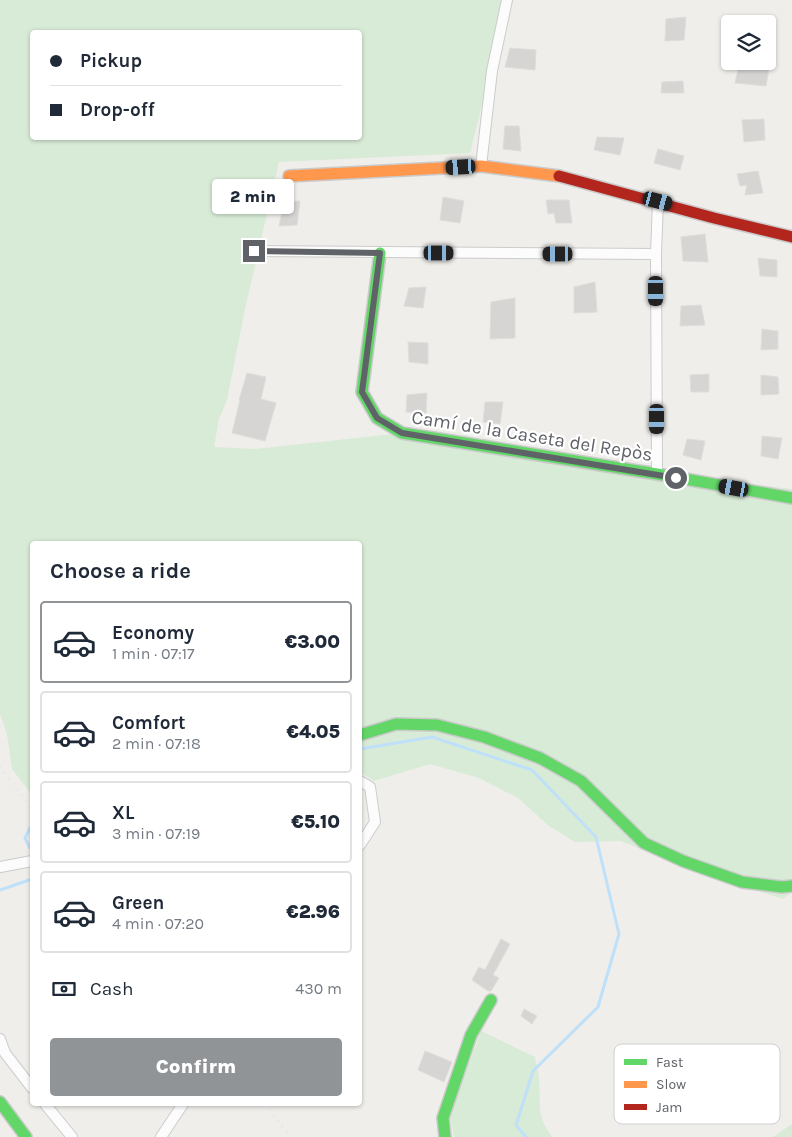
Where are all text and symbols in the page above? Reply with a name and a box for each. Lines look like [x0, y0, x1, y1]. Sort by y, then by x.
map controls [721, 15, 776, 70]
button: layers [721, 15, 776, 70]
text: Pickup [80, 50, 142, 72]
text: Drop-off [80, 99, 155, 121]
car [445, 159, 476, 175]
callout: 2 min [213, 178, 295, 214]
text: 2 min [230, 187, 276, 206]
car [641, 190, 674, 212]
route end [243, 240, 265, 262]
car [424, 246, 454, 261]
car [543, 247, 573, 262]
car [648, 276, 663, 306]
car [649, 404, 664, 434]
street label: Camí de la Caseta del Repòs [410, 406, 654, 466]
route start [665, 467, 687, 489]
car [717, 478, 750, 498]
text: Choose a ride [50, 558, 191, 584]
icon: car [52, 620, 97, 665]
text: Economy [112, 622, 194, 644]
text: €3.00 [285, 631, 340, 653]
text: 1 min · 07:17 [112, 644, 194, 663]
icon: car [52, 710, 97, 755]
text: Comfort [112, 712, 186, 734]
text: €4.05 [286, 721, 340, 743]
text: 2 min · 07:18 [112, 734, 201, 753]
icon: car [52, 800, 97, 845]
text: XL [112, 802, 134, 824]
text: €5.10 [291, 811, 340, 833]
text: 3 min · 07:19 [112, 824, 200, 843]
icon: car [52, 890, 97, 935]
text: Green [112, 892, 164, 914]
text: €2.96 [286, 901, 340, 923]
text: 4 min · 07:20 [112, 914, 204, 933]
icon: cash [50, 975, 78, 1003]
text: Cash [90, 978, 134, 1000]
text: 430 m [295, 979, 342, 998]
button: Confirm [50, 1038, 342, 1096]
legend [614, 1044, 780, 1124]
text: Fast [656, 1054, 683, 1071]
text: Slow [656, 1076, 686, 1093]
text: Jam [656, 1099, 682, 1116]

